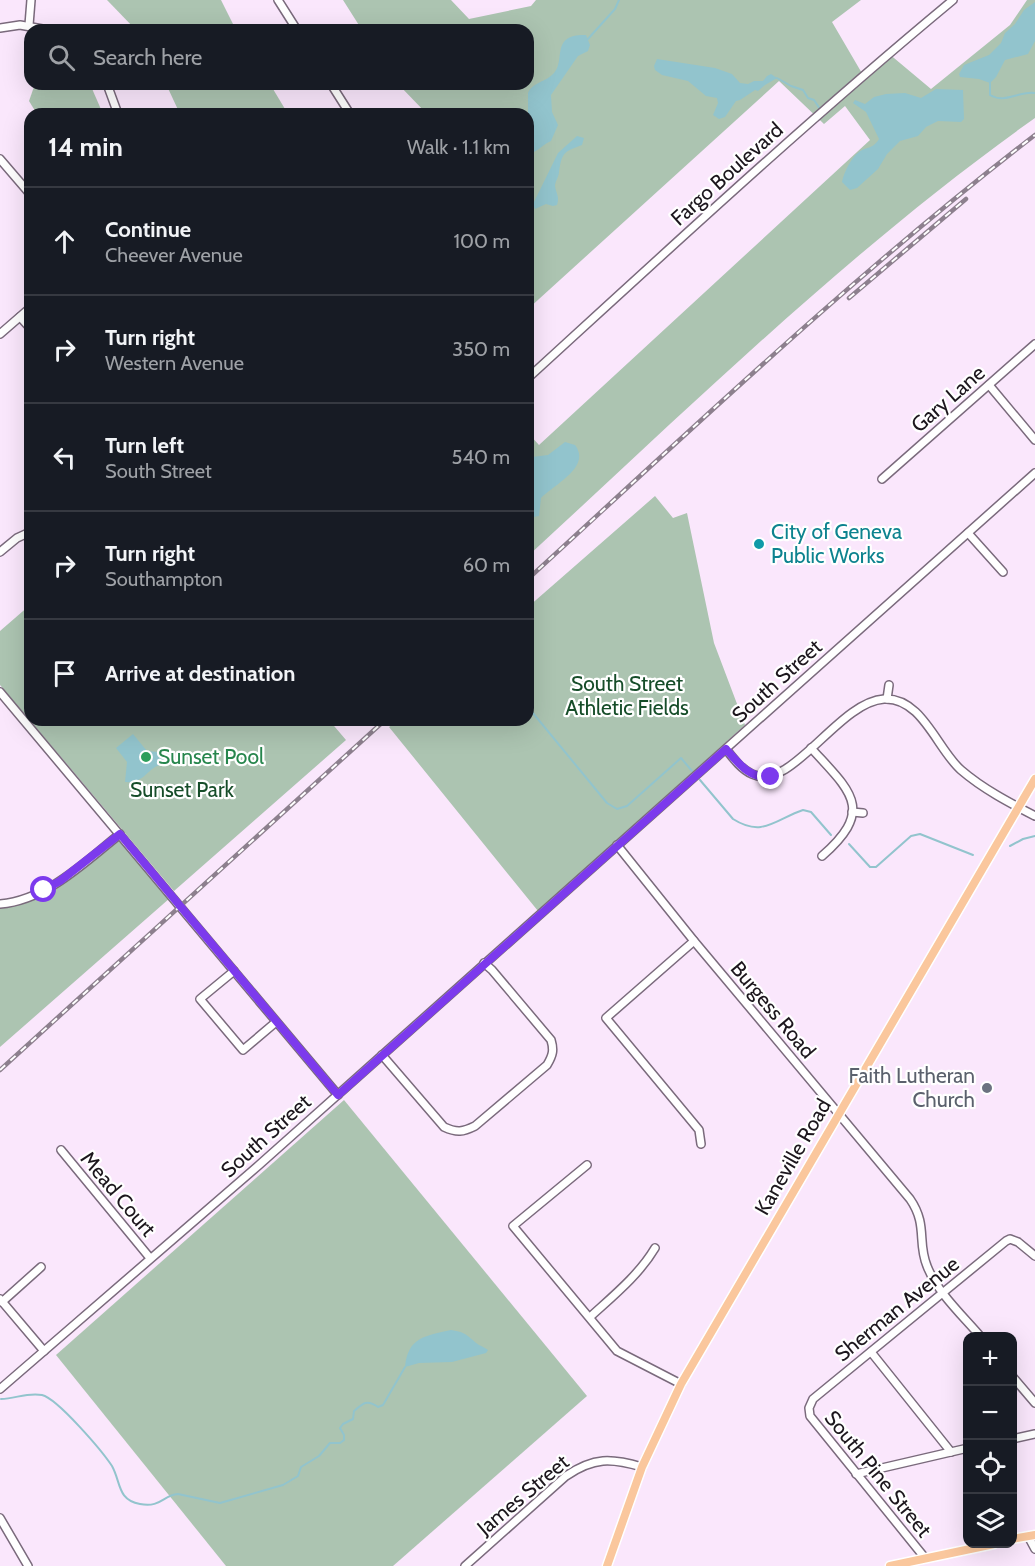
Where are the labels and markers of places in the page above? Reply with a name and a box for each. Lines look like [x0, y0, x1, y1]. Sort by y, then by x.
place label: City of Geneva Public Works [771, 519, 902, 568]
marker: City of Geneva Public Works [752, 537, 766, 551]
place label: Sunset Pool [158, 744, 264, 769]
marker: Sunset Pool [139, 750, 153, 764]
place label: Faith Lutheran Church [849, 1063, 975, 1112]
marker: Faith Lutheran Church [980, 1081, 994, 1095]

